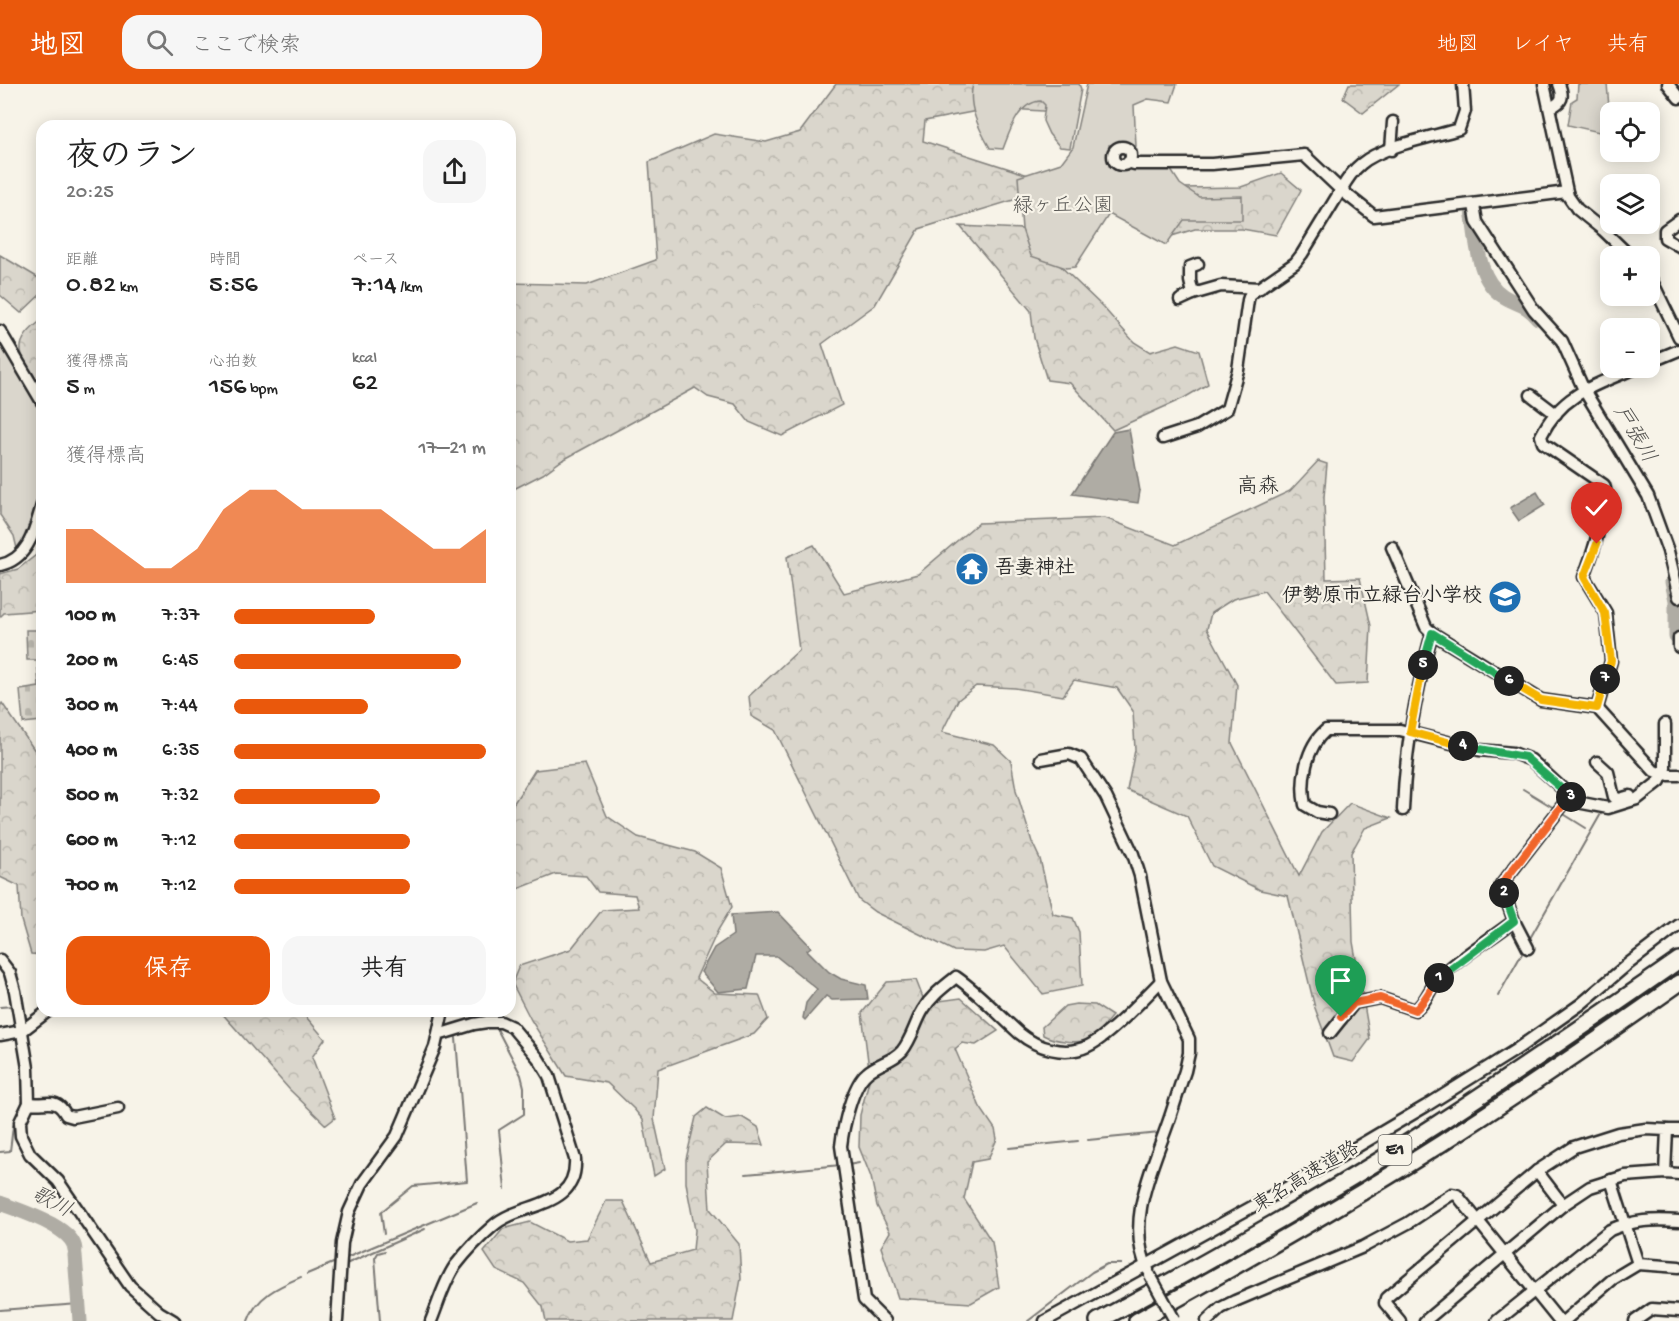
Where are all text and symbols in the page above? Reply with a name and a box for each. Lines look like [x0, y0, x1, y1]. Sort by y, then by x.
search box [122, 15, 542, 69]
icon: search [143, 26, 176, 59]
text: 地図 [30, 31, 86, 64]
text: ここで検索 [191, 34, 301, 60]
text: 地図 [1437, 34, 1479, 59]
text: レイヤ [1512, 34, 1574, 59]
text: 共有 [1607, 34, 1649, 59]
map controls [1600, 102, 1660, 378]
button: locate [1600, 102, 1660, 162]
text: 夜のラン [66, 140, 198, 178]
button: share [423, 140, 486, 203]
button: layers [1600, 174, 1660, 234]
text: 20:25 [66, 182, 114, 205]
park label: 緑ヶ丘公園 [1013, 195, 1113, 219]
button: + [1600, 246, 1660, 306]
text: 距離 [66, 252, 98, 271]
text: 時間 [209, 252, 241, 271]
text: ペース [352, 252, 399, 271]
text: 0.82 [66, 271, 116, 302]
text: 5:56 [209, 271, 258, 302]
text: 7:14 [352, 271, 396, 302]
text: km [116, 279, 138, 298]
text: /km [396, 279, 423, 298]
button: − [1600, 318, 1660, 378]
text: kcal [352, 350, 377, 369]
text: 獲得標高 [66, 354, 130, 373]
text: 心拍数 [209, 354, 257, 373]
text: 62 [352, 369, 378, 400]
text: 5 [66, 373, 80, 404]
text: 156 [209, 373, 246, 404]
text: m [80, 381, 95, 400]
text: bpm [246, 381, 278, 400]
water label: 戸張川 [1606, 401, 1660, 469]
text: 17–21 m [418, 438, 486, 461]
text: 獲得標高 [66, 446, 146, 469]
district label: 高森 [1237, 474, 1279, 501]
pin [1571, 482, 1622, 544]
icon: check [1580, 491, 1613, 524]
temple icon: 吾妻神社 [954, 551, 990, 587]
place label: 吾妻神社 [995, 556, 1075, 581]
school or university icon: 伊勢原市立緑台小学校 [1487, 579, 1523, 615]
place label: 伊勢原市立緑台小学校 [1282, 584, 1482, 609]
text: 100 m [66, 605, 116, 628]
text: 7:37 [162, 605, 199, 628]
text: 200 m [66, 650, 117, 673]
text: 6:45 [162, 650, 198, 673]
pin: 5 [1408, 650, 1438, 680]
text: 5 [1419, 655, 1427, 674]
pin: 7 [1590, 664, 1620, 694]
pin: 6 [1494, 666, 1524, 696]
text: 7 [1601, 669, 1609, 688]
text: 6 [1505, 671, 1513, 690]
text: 300 m [66, 695, 118, 718]
text: 7:44 [162, 695, 198, 718]
pin: 4 [1448, 731, 1478, 761]
text: 4 [1459, 736, 1467, 755]
text: 400 m [66, 740, 117, 763]
text: 6:35 [162, 740, 199, 763]
pin: 3 [1556, 782, 1586, 812]
text: 500 m [66, 785, 118, 808]
text: 7:32 [162, 785, 199, 808]
text: 3 [1567, 787, 1575, 806]
text: 600 m [66, 830, 118, 853]
text: 7:12 [162, 830, 197, 853]
text: 700 m [66, 875, 118, 898]
text: 7:12 [162, 875, 197, 898]
pin: 2 [1489, 878, 1519, 908]
text: 2 [1500, 883, 1508, 902]
button: 保存 [66, 936, 270, 1005]
button: 共有 [282, 936, 486, 1005]
pin [1315, 955, 1366, 1017]
pin: 1 [1424, 963, 1454, 993]
icon: arrive [1324, 964, 1357, 997]
text: 1 [1436, 968, 1442, 987]
road number: E1 [1378, 1135, 1412, 1165]
street label: 東名高速道路 [1249, 1136, 1364, 1219]
water label: 歌川 [27, 1182, 76, 1225]

